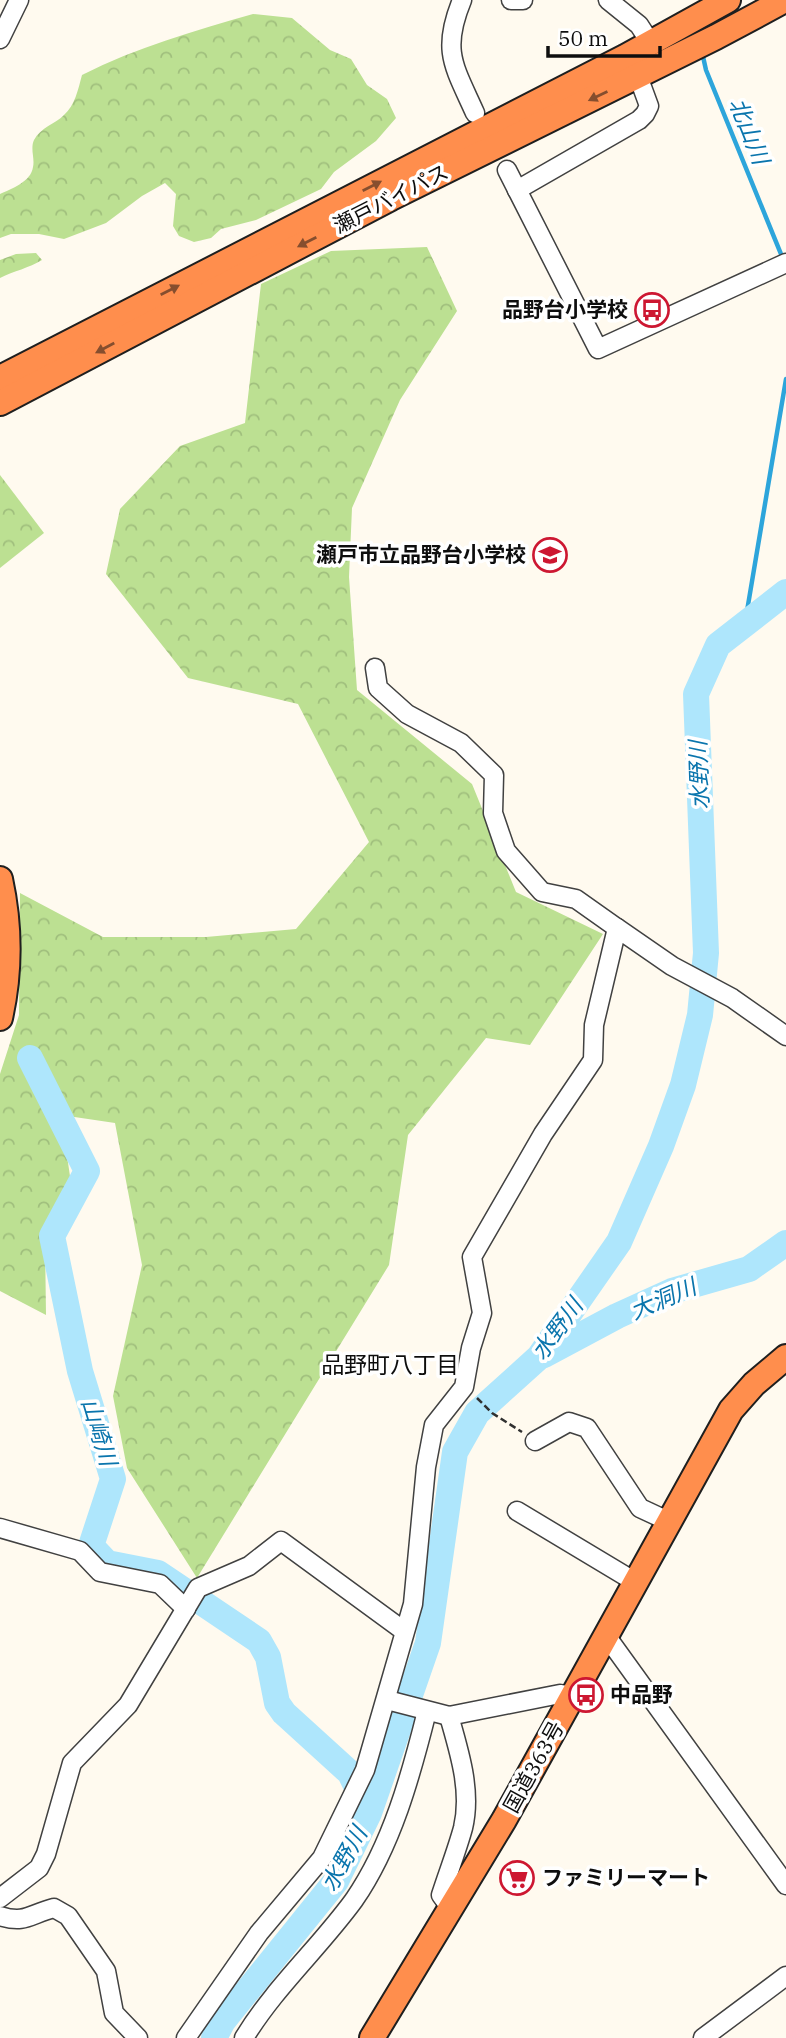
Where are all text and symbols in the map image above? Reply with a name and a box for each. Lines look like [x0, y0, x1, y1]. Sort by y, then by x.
scale bar [548, 14, 660, 58]
text: 50 m [558, 24, 608, 52]
one-way arrow [588, 91, 608, 102]
water label: 北山川 [723, 93, 778, 171]
street label: 瀬戸バイパス [328, 157, 453, 239]
one-way arrow [362, 181, 382, 192]
one-way arrow [297, 237, 317, 248]
one-way arrow [160, 285, 180, 296]
bus stop icon: 品野台小学校 [633, 291, 671, 329]
place label: 品野台小学校 [502, 295, 628, 323]
one-way arrow [95, 342, 115, 353]
school or university icon: 瀬戸市立品野台小学校 [531, 536, 569, 574]
place label: 瀬戸市立品野台小学校 [316, 540, 526, 568]
water label: 水野川 [682, 737, 714, 810]
water label: 大洞川 [625, 1270, 703, 1325]
water label: 水野川 [524, 1289, 590, 1365]
district label: 品野町八丁目 [321, 1349, 459, 1379]
water label: 山崎川 [76, 1394, 125, 1472]
bus stop icon: 中品野 [567, 1676, 605, 1714]
place label: 中品野 [610, 1680, 673, 1708]
street label: 国道363号 [496, 1716, 570, 1817]
water label: 水野川 [313, 1818, 374, 1896]
supermarket icon: ファミリーマート [498, 1859, 536, 1897]
place label: ファミリーマート [542, 1863, 710, 1891]

